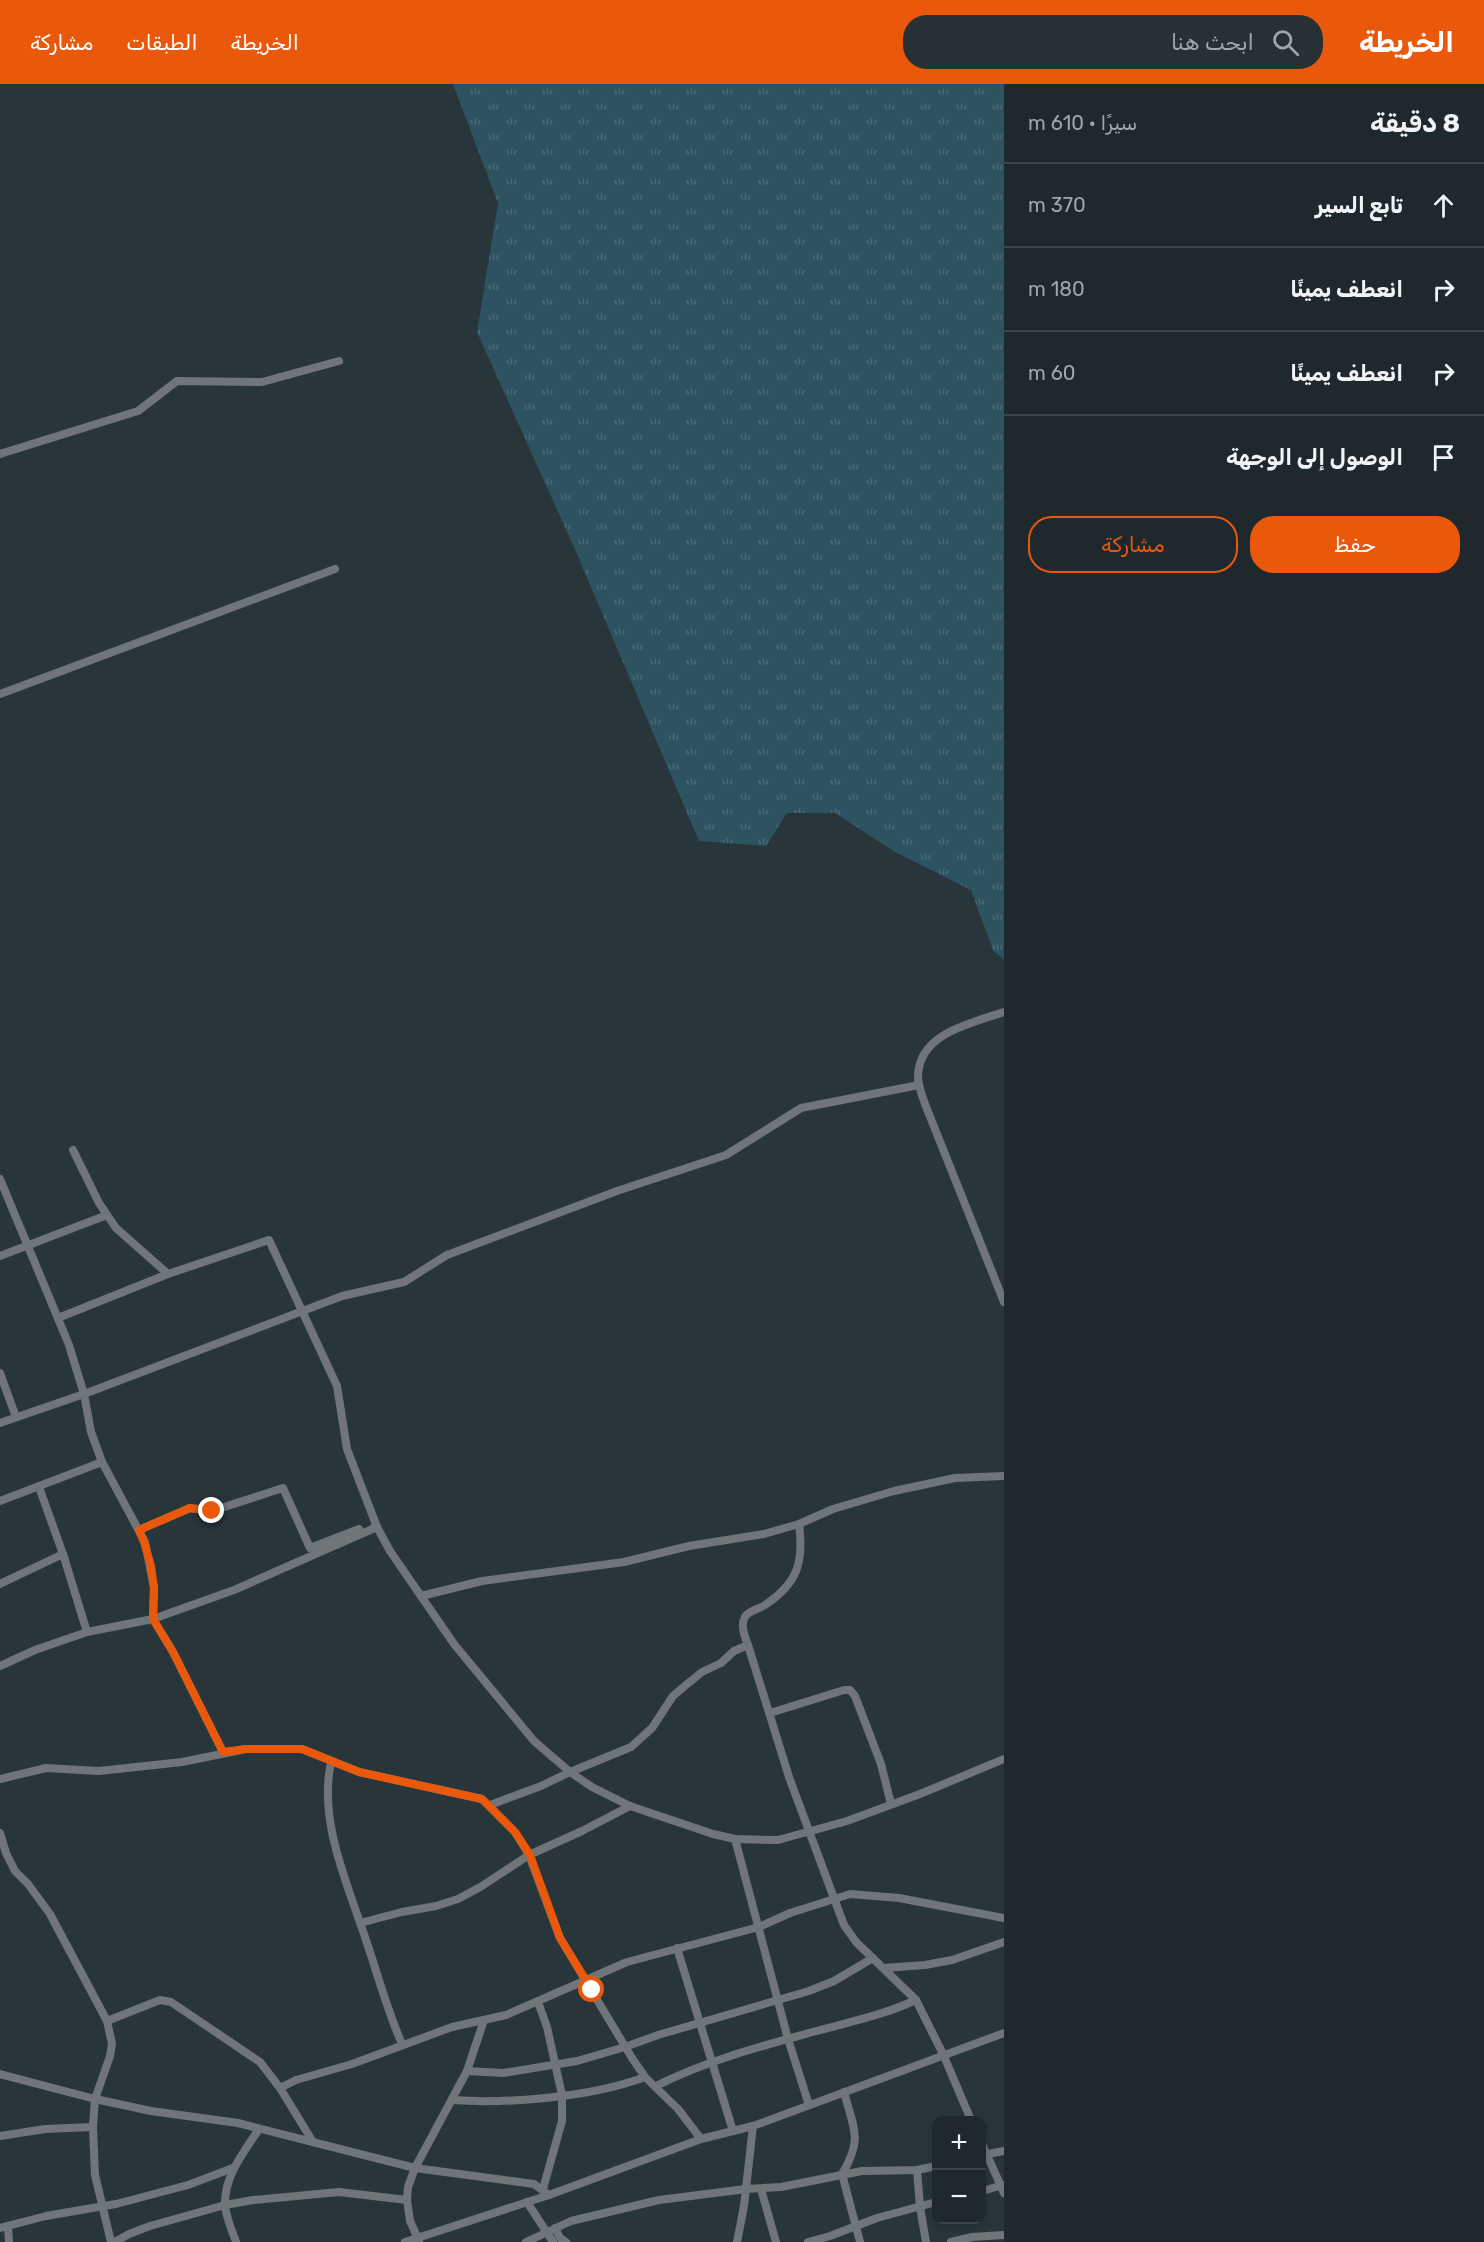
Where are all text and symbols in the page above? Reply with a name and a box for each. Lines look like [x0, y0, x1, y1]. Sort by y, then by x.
search box [903, 15, 1323, 69]
icon: search [1269, 26, 1302, 59]
text: الخريطة [1359, 26, 1454, 59]
text: ابحث هنا [1171, 29, 1254, 56]
text: مشاركة [30, 30, 93, 55]
text: الطبقات [126, 30, 198, 55]
text: الخريطة [231, 30, 299, 55]
text: 8 دقيقة [1370, 108, 1460, 139]
text: سيرًا · 610 m [1028, 111, 1137, 135]
icon: ahead [1427, 189, 1460, 222]
text: تابع السير [1315, 192, 1403, 219]
text: 370 m [1028, 193, 1086, 217]
icon: right [1427, 273, 1460, 306]
text: انعطف يمينًا [1290, 276, 1403, 303]
text: 180 m [1028, 277, 1085, 301]
icon: right [1427, 357, 1460, 390]
text: انعطف يمينًا [1290, 360, 1403, 387]
text: 60 m [1028, 361, 1075, 385]
icon: arrive [1427, 441, 1460, 474]
text: الوصول إلى الوجهة [1226, 444, 1403, 471]
button: مشاركة [1028, 516, 1238, 573]
button: حفظ [1250, 516, 1460, 573]
route end [198, 1497, 224, 1523]
route start [578, 1976, 604, 2002]
map controls [932, 2116, 986, 2224]
button: + [932, 2116, 986, 2170]
button: − [932, 2170, 986, 2224]

